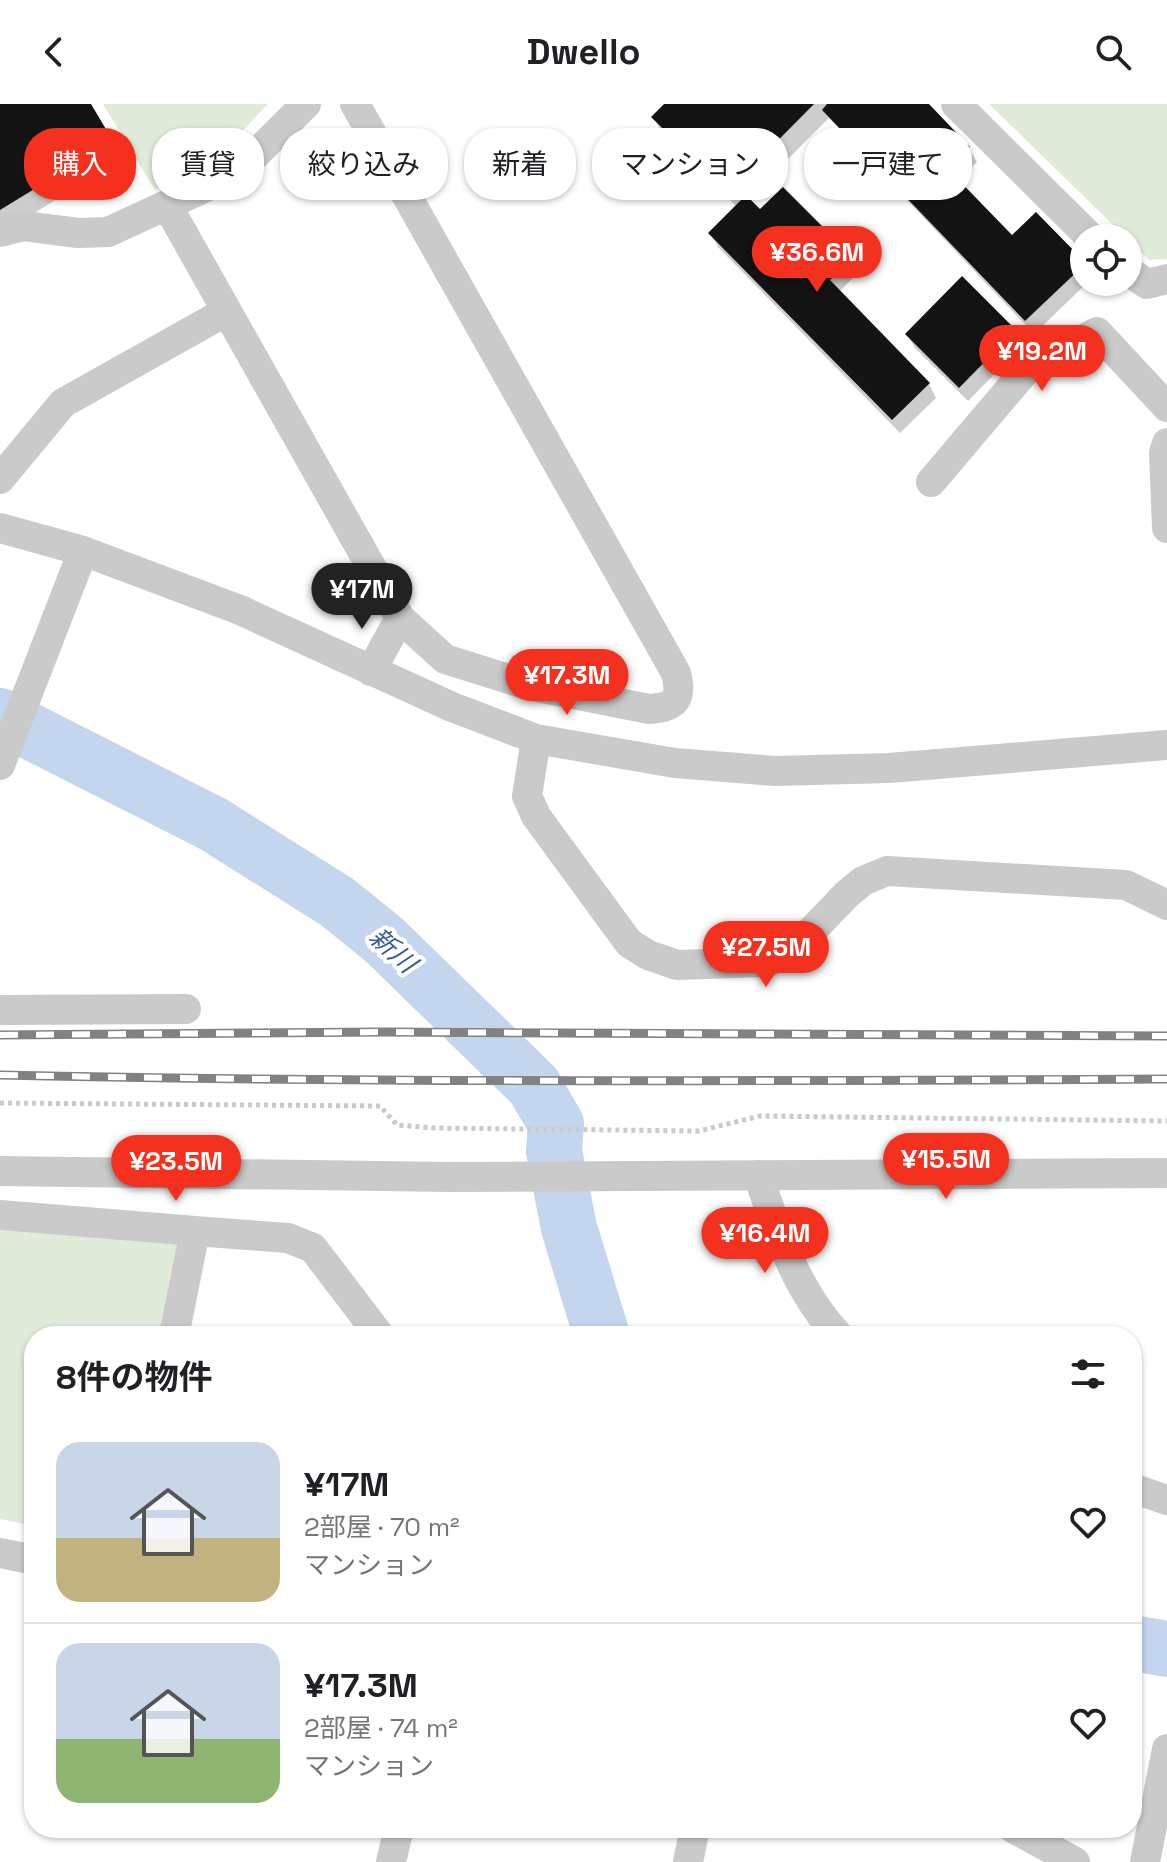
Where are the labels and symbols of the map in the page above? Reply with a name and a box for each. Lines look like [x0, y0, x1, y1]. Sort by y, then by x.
pin: ¥36.6M [752, 226, 882, 294]
pin: ¥19.2M [977, 325, 1107, 393]
pin: ¥17M [315, 563, 409, 631]
pin: ¥17.3M [502, 649, 632, 717]
water label: 新川 [362, 920, 426, 982]
pin: ¥27.5M [701, 921, 831, 989]
pin: ¥15.5M [881, 1133, 1011, 1201]
pin: ¥23.5M [111, 1135, 241, 1203]
pin: ¥16.4M [700, 1207, 830, 1275]

